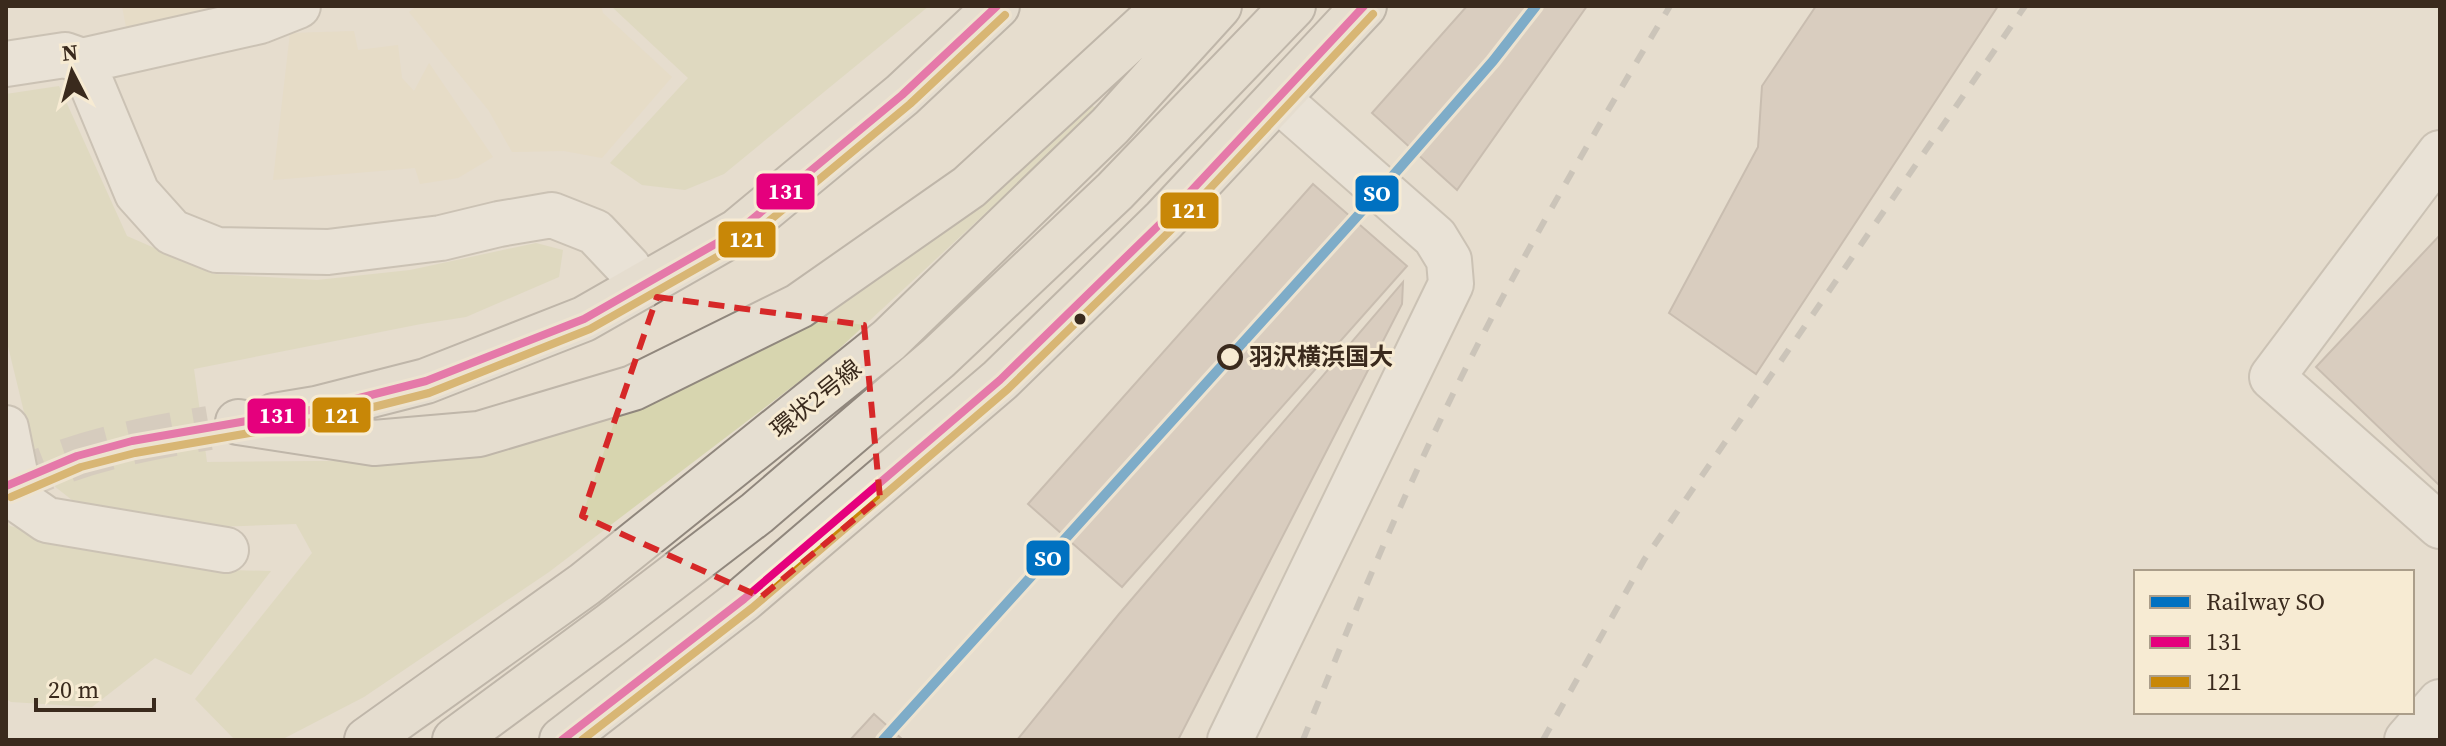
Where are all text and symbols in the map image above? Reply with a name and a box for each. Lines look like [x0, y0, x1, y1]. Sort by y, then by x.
north arrow [32, 32, 112, 112]
text: N [60, 36, 79, 68]
line badge: 131 [755, 172, 816, 211]
line badge: SO [1354, 174, 1400, 213]
text: 131 [768, 176, 804, 206]
text: SO [1363, 178, 1391, 208]
line badge: 121 [1159, 191, 1220, 230]
text: 121 [1171, 195, 1207, 225]
line badge: 121 [717, 220, 777, 259]
text: 121 [729, 224, 765, 254]
unlabelled marker [1072, 311, 1088, 327]
place label: 羽沢横浜国大 [1249, 340, 1393, 373]
marker: 羽沢横浜国大 [1218, 345, 1242, 369]
street label: 環状2号線 [763, 352, 868, 445]
line badge: 121 [311, 396, 372, 434]
line badge: 131 [246, 397, 307, 435]
text: 131 [259, 400, 295, 430]
text: 121 [324, 400, 360, 430]
line badge: SO [1025, 539, 1071, 577]
text: SO [1034, 543, 1062, 573]
legend [2134, 570, 2414, 714]
text: Railway SO [2206, 585, 2325, 618]
text: 131 [2206, 625, 2242, 658]
scale bar [36, 662, 154, 712]
text: 121 [2206, 665, 2242, 698]
text: 20 m [48, 673, 99, 706]

